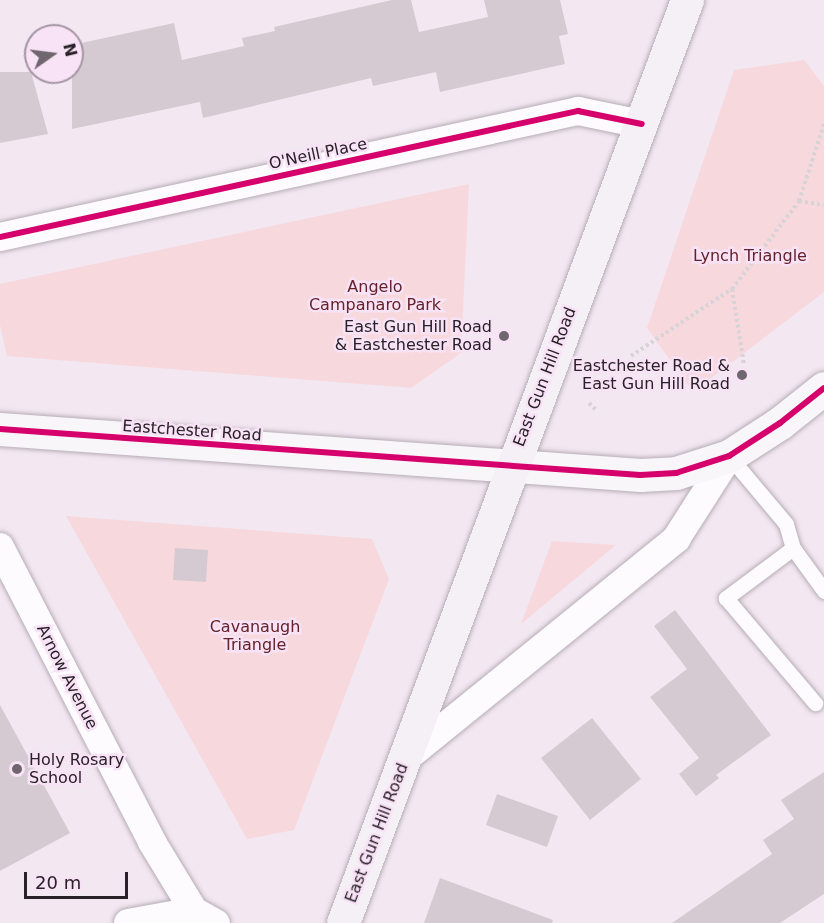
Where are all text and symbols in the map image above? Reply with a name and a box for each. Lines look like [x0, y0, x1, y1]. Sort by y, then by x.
north arrow [24, 24, 84, 84]
text: N [59, 41, 81, 59]
street label: O'Neill Place [267, 134, 369, 174]
park label: Lynch Triangle [693, 246, 807, 266]
park label: Angelo Campanaro Park [309, 277, 441, 315]
street label: East Gun Hill Road [510, 304, 580, 450]
place label: East Gun Hill Road & Eastchester Road [335, 317, 492, 355]
marker: East Gun Hill Road & Eastchester Road [497, 329, 511, 343]
place label: Eastchester Road & East Gun Hill Road [573, 356, 730, 394]
marker: Eastchester Road & East Gun Hill Road [735, 368, 749, 382]
street label: Eastchester Road [122, 417, 262, 445]
park label: Cavanaugh Triangle [210, 617, 300, 655]
street label: Arnow Avenue [32, 622, 102, 732]
place label: Holy Rosary School [29, 750, 124, 788]
street label: East Gun Hill Road [342, 760, 412, 906]
marker: Holy Rosary School [10, 762, 24, 776]
scale bar [27, 860, 130, 898]
text: 20 m [35, 872, 81, 893]

